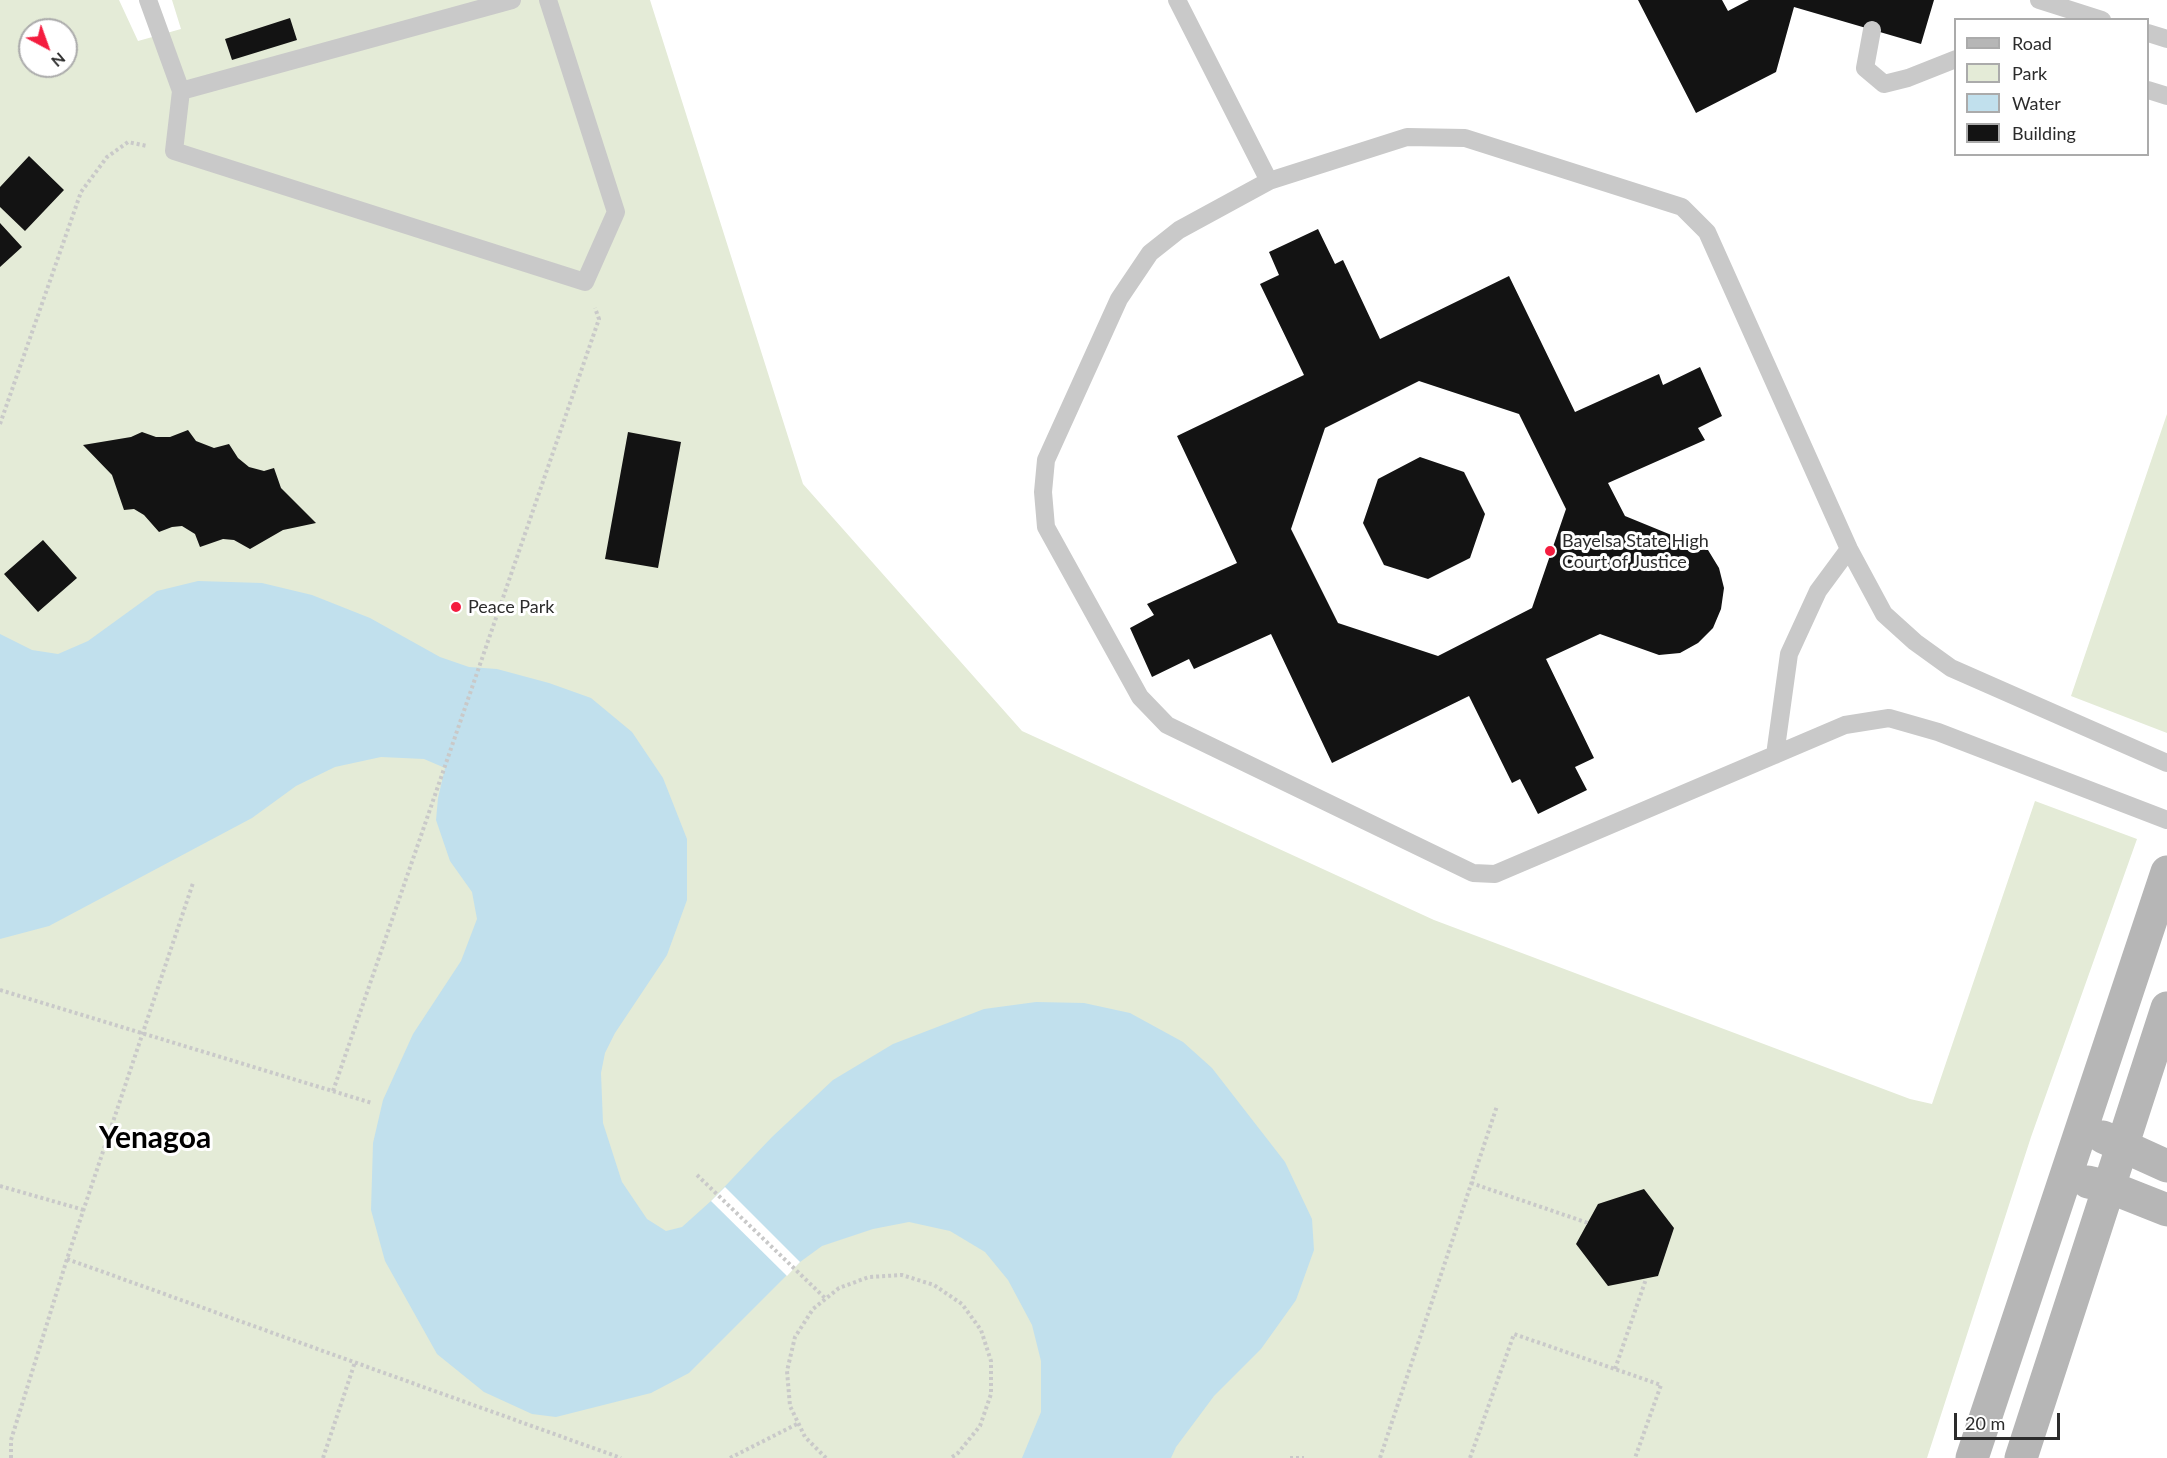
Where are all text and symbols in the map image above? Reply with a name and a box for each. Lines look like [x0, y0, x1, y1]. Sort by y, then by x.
north arrow [18, 18, 78, 78]
legend [1954, 18, 2149, 156]
text: Road [2012, 32, 2052, 54]
text: N [48, 49, 70, 72]
text: Park [2012, 62, 2047, 84]
text: Water [2012, 92, 2061, 114]
text: Building [2012, 122, 2076, 144]
place label: Bayelsa State High Court of Justice [1562, 530, 1709, 572]
marker: Bayelsa State High Court of Justice [1543, 544, 1557, 558]
place label: Peace Park [468, 596, 554, 618]
marker: Peace Park [449, 600, 463, 614]
district label: Yenagoa [99, 1120, 211, 1156]
scale bar [1957, 1401, 2064, 1439]
text: 20 m [1965, 1412, 2005, 1434]

